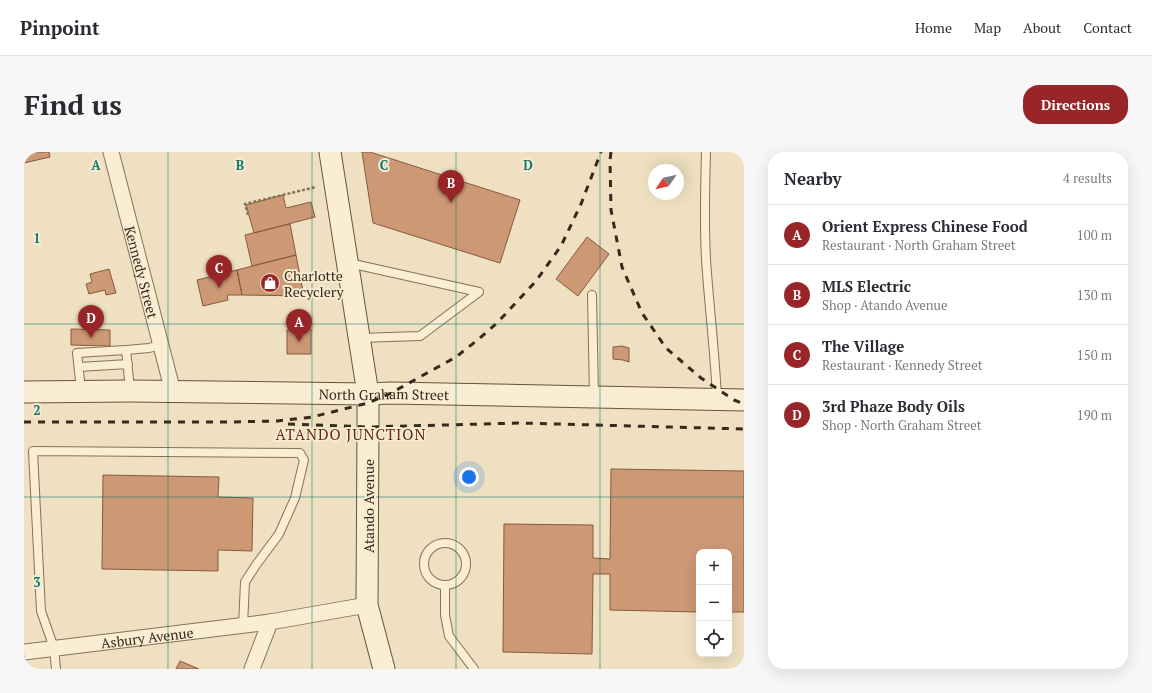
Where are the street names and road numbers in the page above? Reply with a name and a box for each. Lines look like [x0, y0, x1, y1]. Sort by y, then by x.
street label: Kennedy Street [121, 224, 163, 321]
street label: North Graham Street [319, 383, 450, 404]
street label: Atando Avenue [359, 459, 378, 553]
street label: Asbury Avenue [100, 622, 194, 652]

